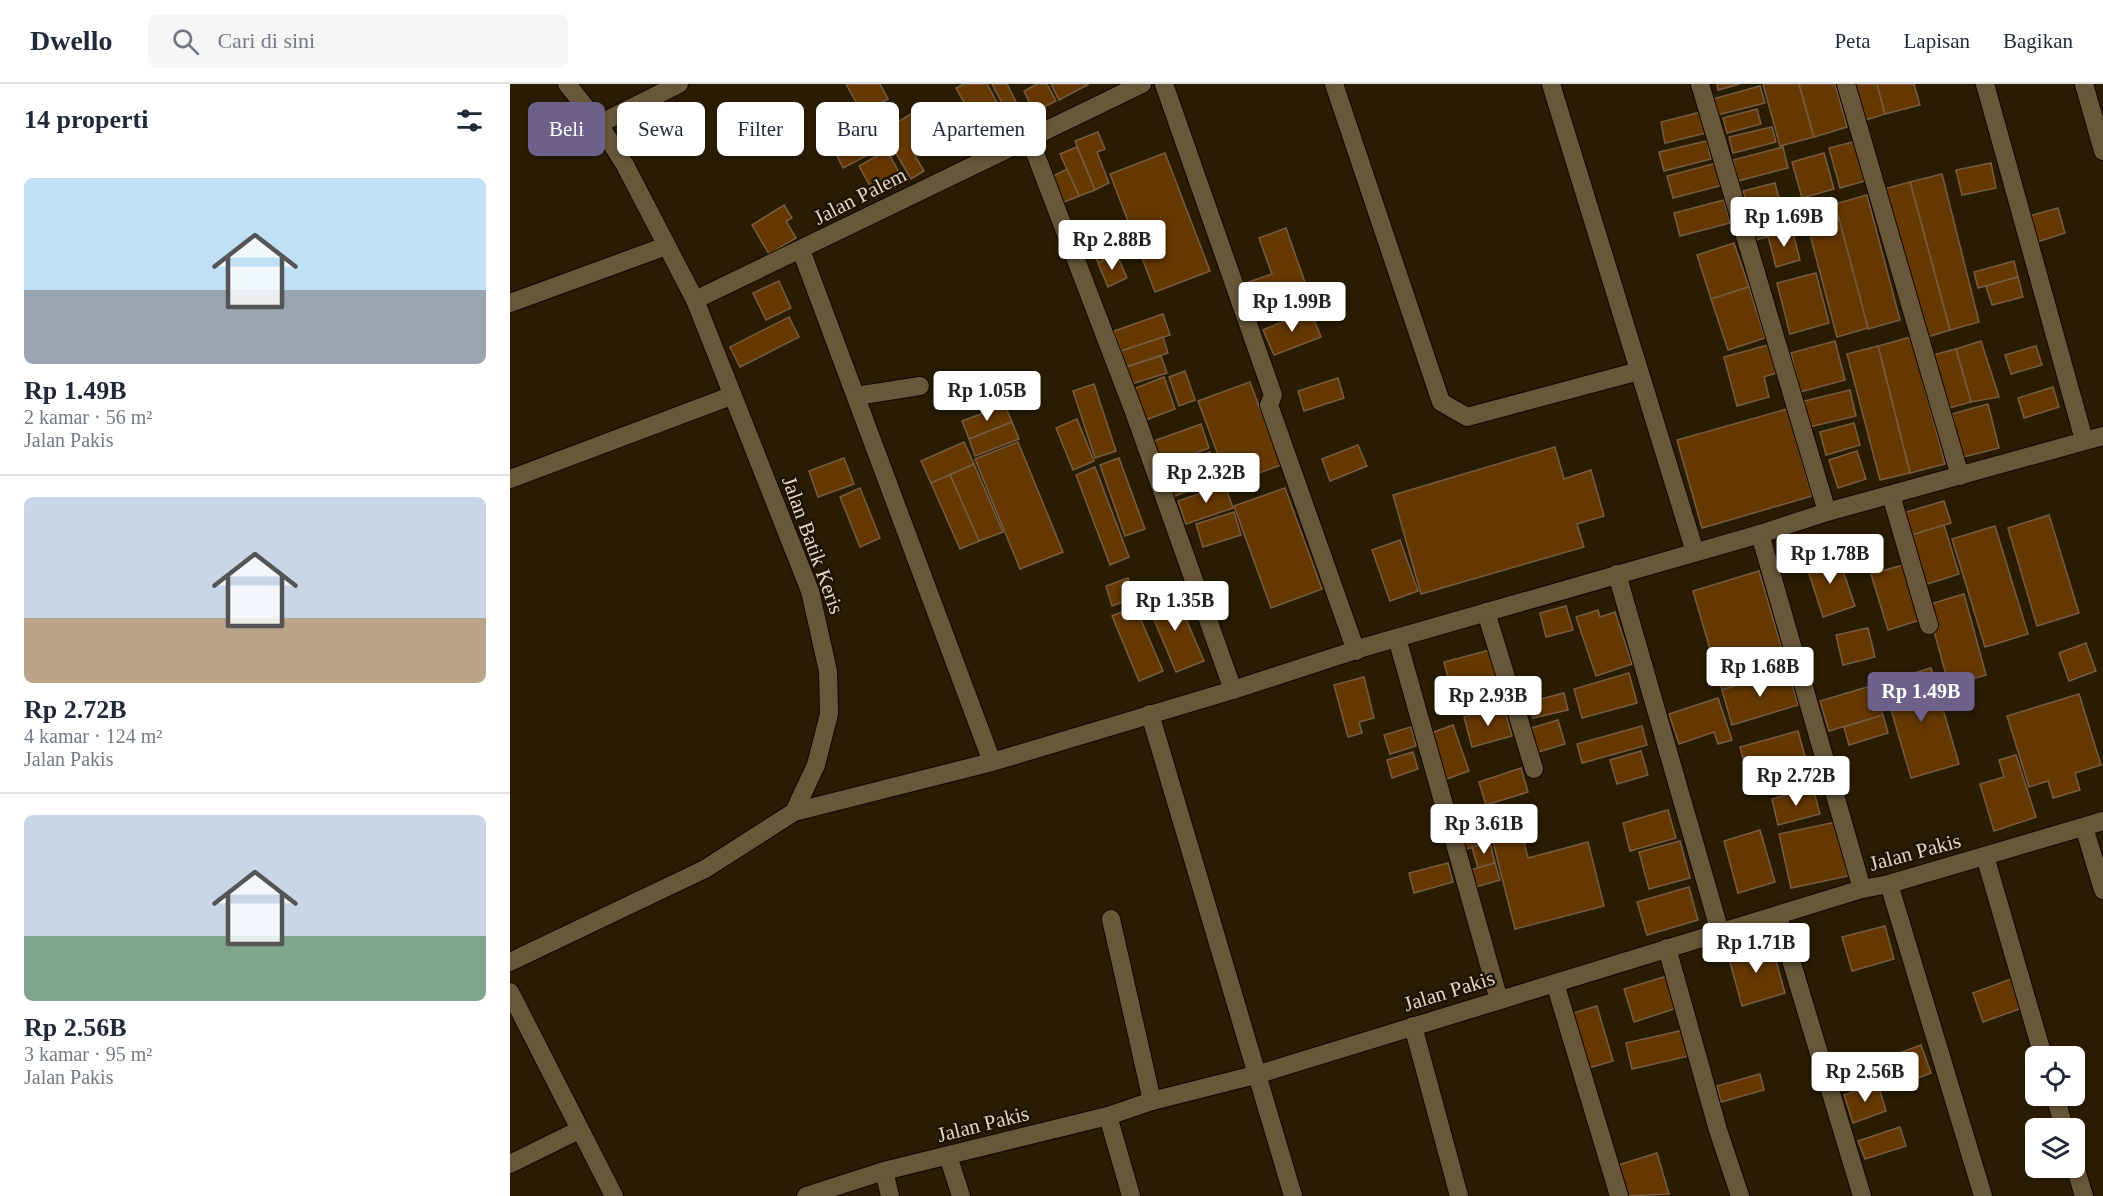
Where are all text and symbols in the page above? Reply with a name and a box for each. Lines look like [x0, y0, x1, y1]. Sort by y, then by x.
search box [148, 14, 568, 68]
text: Dwello [30, 25, 112, 56]
icon: search [169, 25, 202, 58]
text: Cari di sini [217, 28, 315, 53]
text: Peta [1834, 29, 1871, 53]
text: Lapisan [1904, 29, 1970, 53]
text: Bagikan [2003, 29, 2073, 53]
chip: Beli [528, 102, 605, 156]
chip: Sewa [617, 102, 705, 156]
chip: Filter [717, 102, 804, 156]
chip: Baru [816, 102, 899, 156]
chip: Apartemen [911, 102, 1046, 156]
icon: filters [453, 104, 486, 137]
text: 14 properti [24, 105, 148, 134]
street label: Jalan Palem [810, 162, 910, 230]
pin: Rp 1.69B [1722, 197, 1846, 248]
text: Rp 1.69B [1745, 205, 1823, 227]
icon: home [201, 217, 309, 325]
pin: Rp 2.88B [1050, 220, 1174, 271]
text: Rp 2.88B [1073, 228, 1151, 250]
pin: Rp 1.99B [1230, 282, 1354, 333]
text: Rp 1.99B [1253, 290, 1331, 312]
pin: Rp 1.05B [925, 371, 1049, 422]
text: Rp 1.49B [24, 376, 127, 405]
text: Rp 1.05B [948, 379, 1026, 401]
text: 2 kamar · 56 m² [24, 406, 152, 428]
text: Jalan Pakis [24, 429, 113, 451]
pin: Rp 2.32B [1144, 453, 1268, 504]
text: Rp 2.32B [1167, 461, 1245, 483]
street label: Jalan Batik Keris [777, 473, 849, 617]
pin: Rp 1.78B [1768, 534, 1892, 585]
icon: home [201, 536, 309, 644]
text: Rp 1.78B [1791, 542, 1869, 564]
pin: Rp 1.35B [1113, 581, 1237, 632]
text: Rp 1.35B [1136, 589, 1214, 611]
pin: Rp 1.68B [1698, 647, 1822, 698]
text: Rp 1.68B [1721, 655, 1799, 677]
pin: Rp 1.49B [1859, 672, 1983, 723]
pin: Rp 2.93B [1426, 676, 1550, 727]
text: Rp 1.49B [1882, 680, 1960, 702]
text: Rp 2.93B [1449, 684, 1527, 706]
text: Rp 2.72B [24, 695, 127, 724]
text: 4 kamar · 124 m² [24, 725, 162, 747]
text: Jalan Pakis [24, 748, 113, 770]
pin: Rp 2.72B [1734, 756, 1858, 807]
text: Rp 2.72B [1757, 764, 1835, 786]
pin: Rp 3.61B [1422, 804, 1546, 855]
text: Rp 3.61B [1445, 812, 1523, 834]
street label: Jalan Pakis [1867, 828, 1963, 876]
icon: home [201, 854, 309, 962]
pin: Rp 1.71B [1694, 923, 1818, 974]
text: Rp 1.71B [1717, 931, 1795, 953]
street label: Jalan Pakis [1401, 966, 1497, 1016]
text: Rp 2.56B [24, 1013, 127, 1042]
text: 3 kamar · 95 m² [24, 1043, 152, 1065]
map controls [2025, 1046, 2085, 1178]
button: locate [2025, 1046, 2085, 1106]
pin: Rp 2.56B [1803, 1052, 1927, 1103]
text: Rp 2.56B [1826, 1060, 1904, 1082]
text: Jalan Pakis [24, 1066, 113, 1088]
street label: Jalan Pakis [935, 1101, 1031, 1147]
button: layers [2025, 1118, 2085, 1178]

